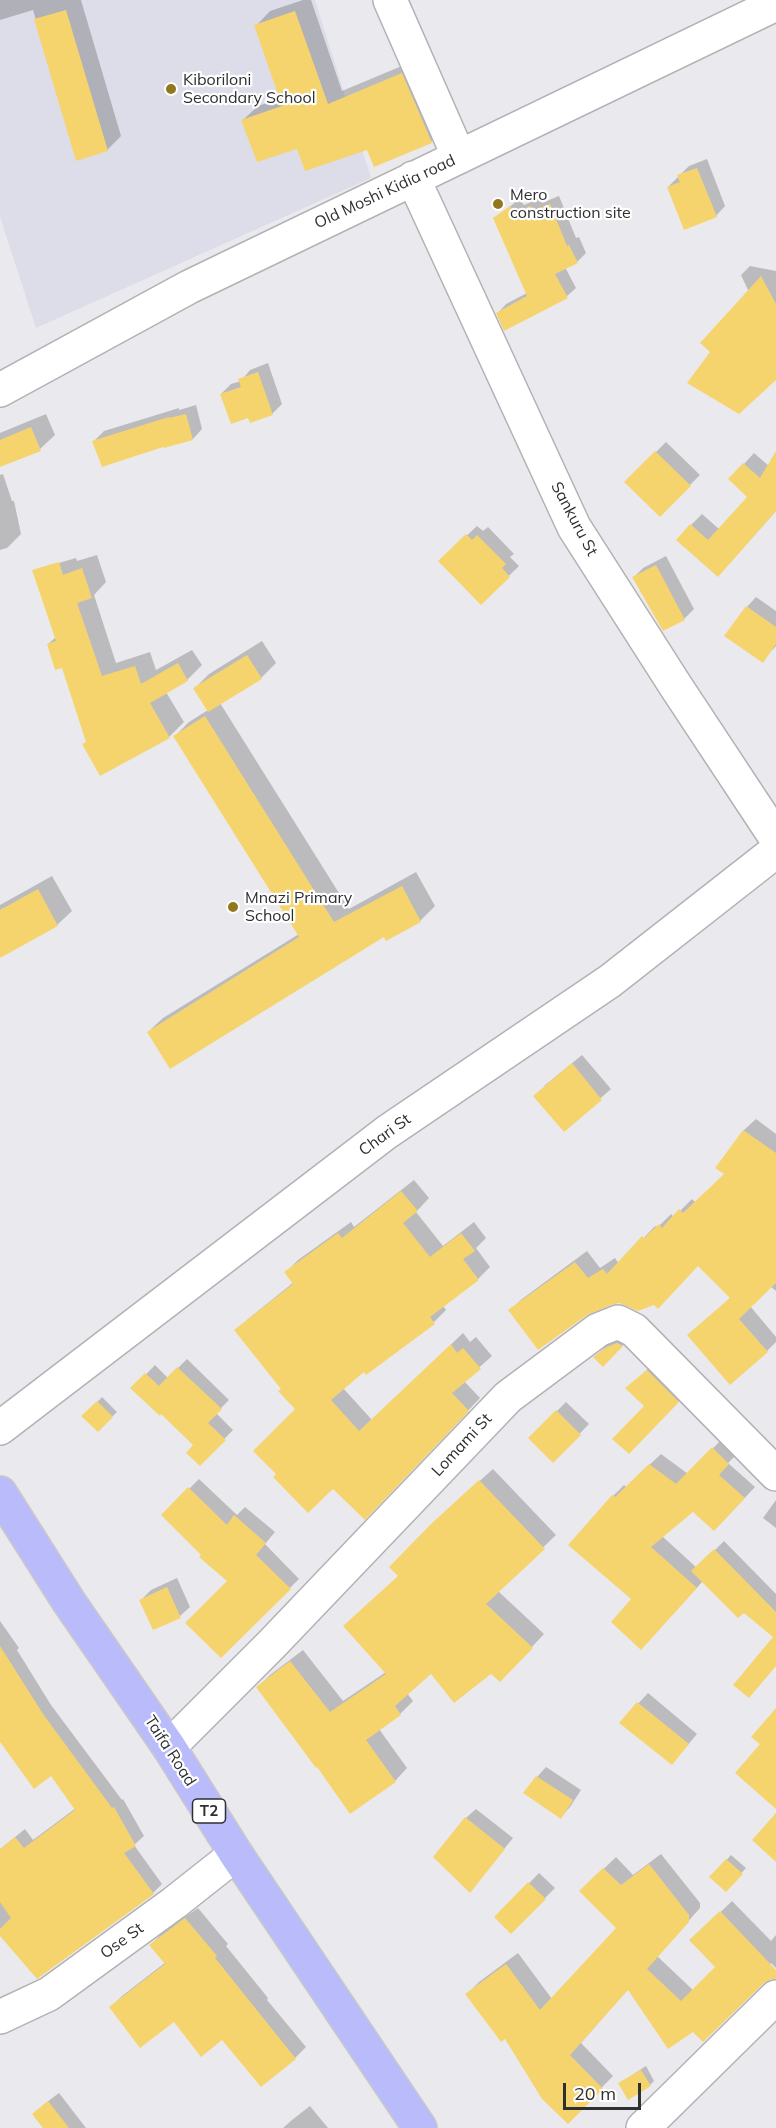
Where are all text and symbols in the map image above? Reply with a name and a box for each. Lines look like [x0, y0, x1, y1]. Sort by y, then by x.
place label: Kiboriloni Secondary School [183, 70, 315, 108]
marker: Kiboriloni Secondary School [164, 82, 178, 96]
street label: Old Moshi Kidia road [311, 151, 459, 233]
place label: Mero construction site [510, 185, 631, 223]
marker: Mero construction site [491, 197, 505, 211]
street label: Sankuru St [546, 479, 602, 559]
place label: Mnazi Primary School [245, 888, 352, 926]
marker: Mnazi Primary School [226, 900, 240, 914]
street label: Chari St [355, 1110, 415, 1160]
street label: Lomami St [428, 1410, 496, 1480]
street label: Taifa Road [140, 1712, 200, 1790]
road number: T2 [192, 1799, 226, 1823]
street label: Ose St [97, 1919, 147, 1963]
scale bar [566, 2071, 644, 2109]
text: 20 m [574, 2082, 616, 2105]

